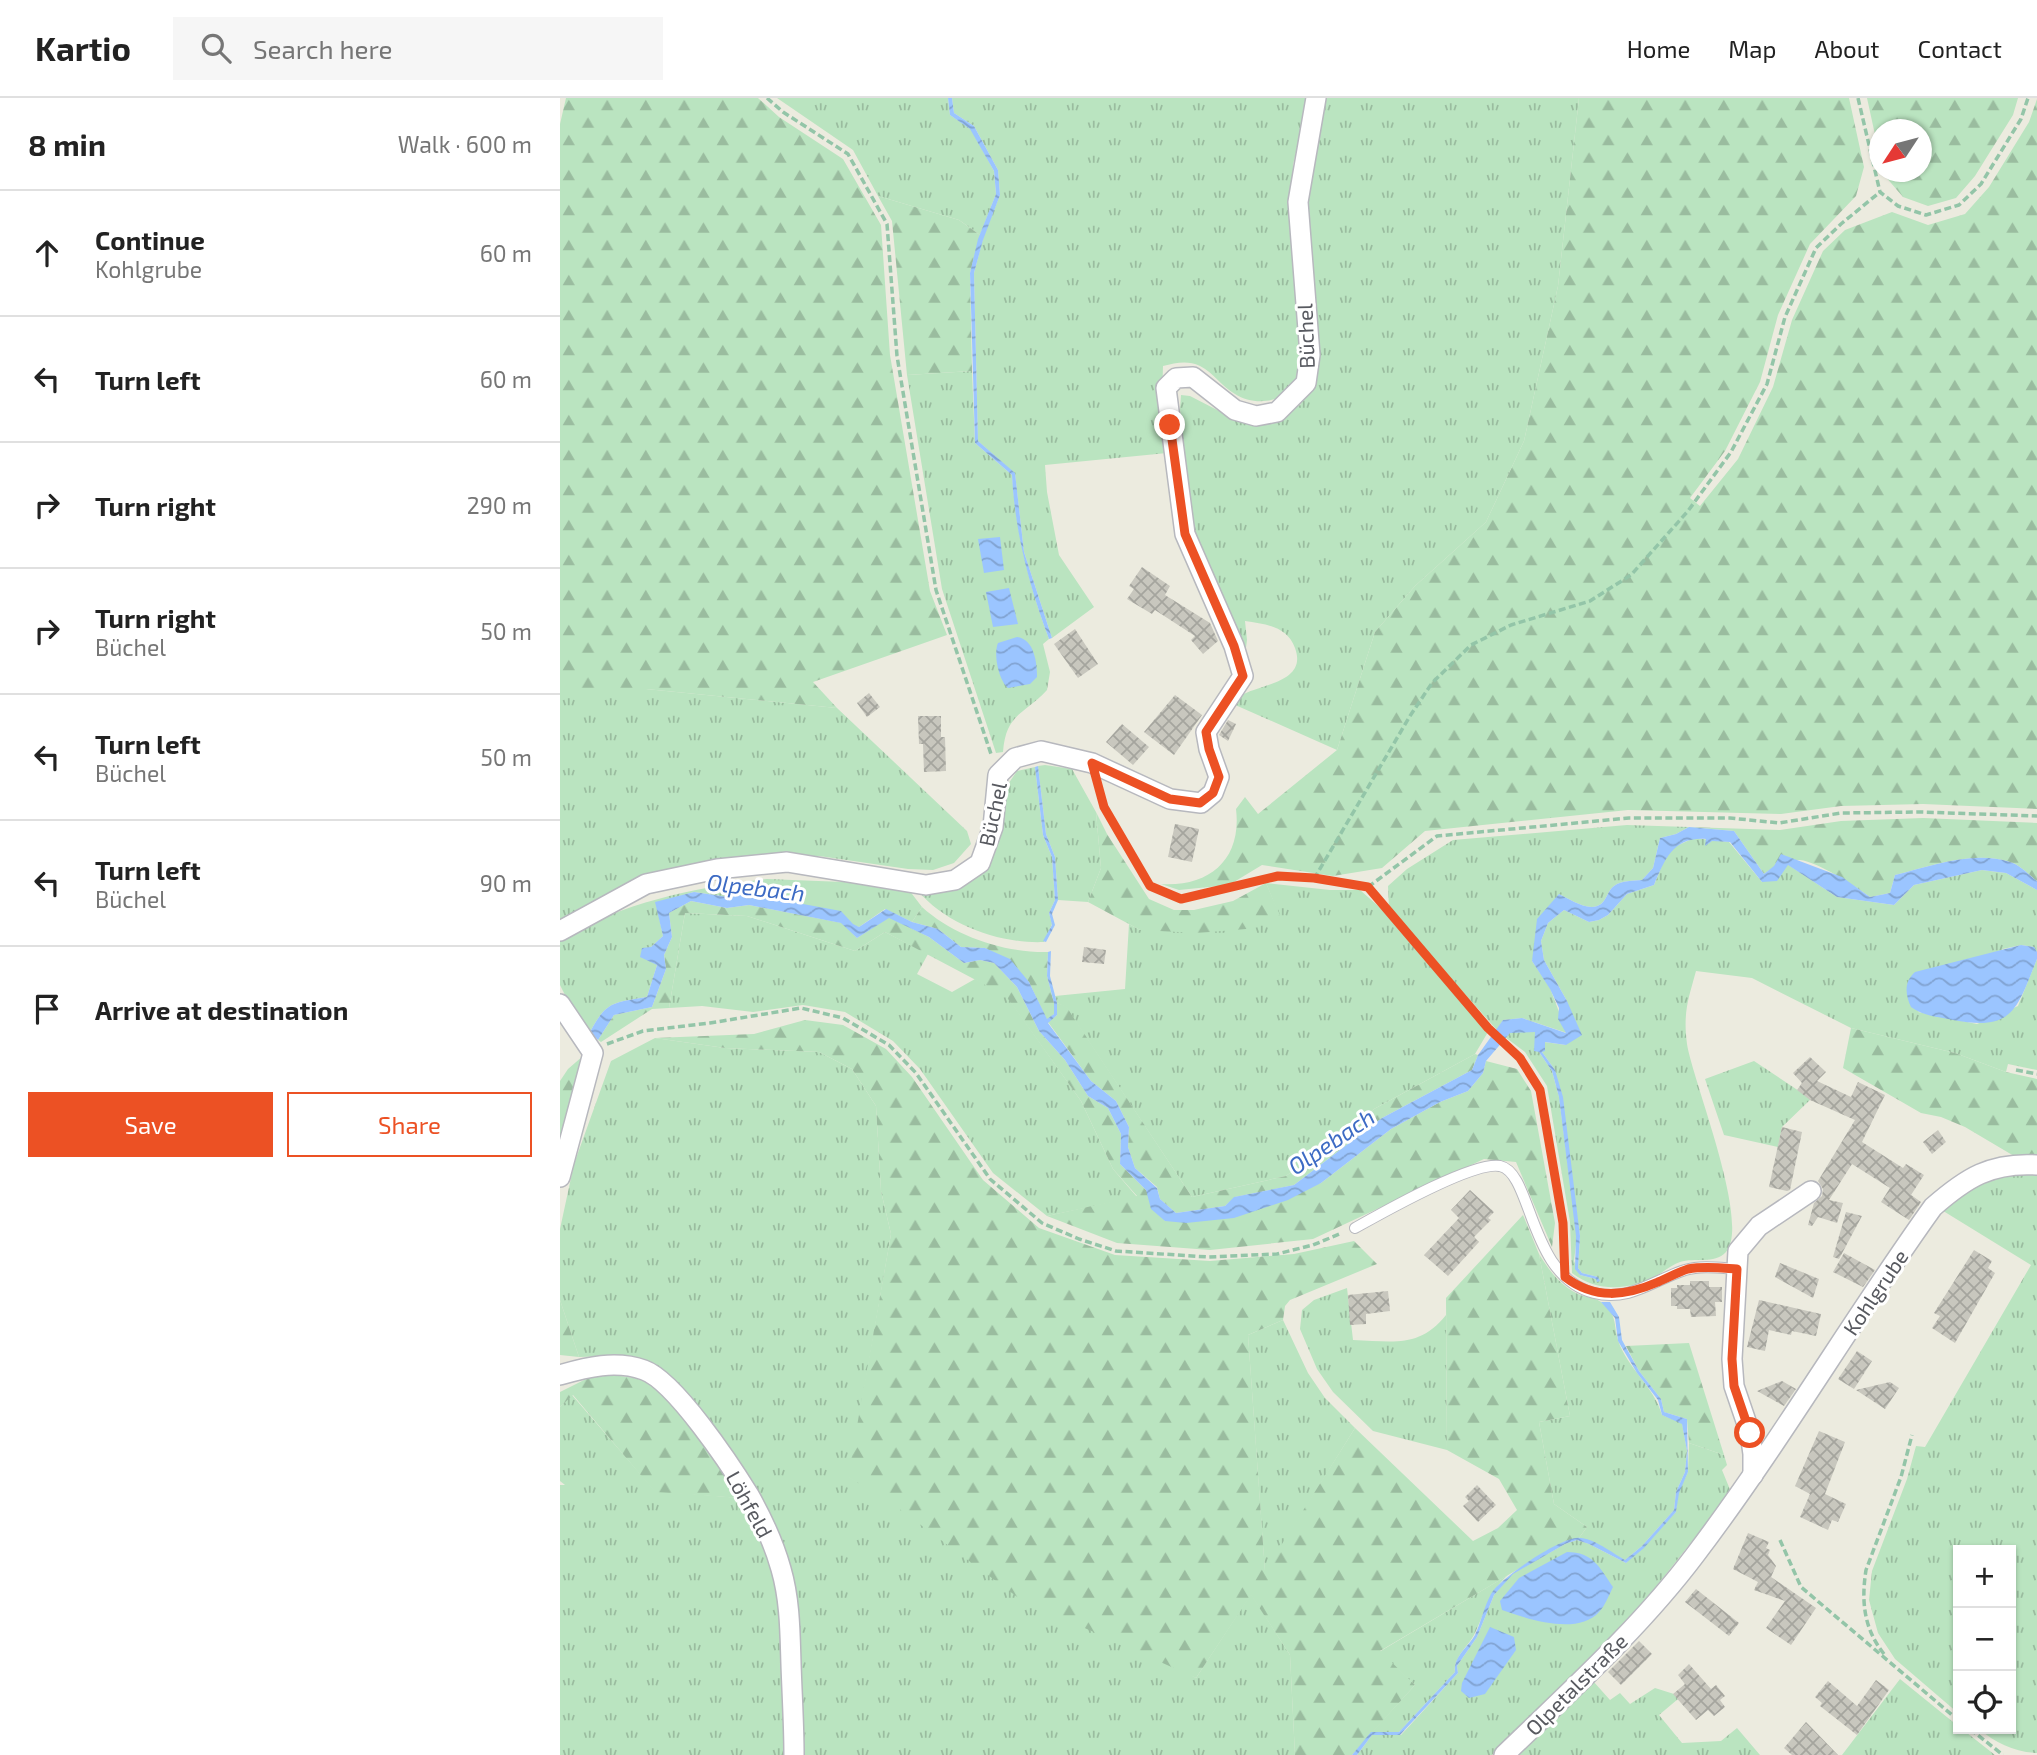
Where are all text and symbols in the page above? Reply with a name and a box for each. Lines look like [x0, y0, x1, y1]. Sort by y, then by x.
search box [173, 17, 663, 80]
text: Kartio [35, 28, 131, 68]
icon: search [197, 29, 235, 67]
text: Search here [253, 33, 393, 64]
text: Home [1627, 34, 1690, 63]
text: Map [1728, 34, 1776, 63]
text: About [1814, 34, 1880, 63]
text: Contact [1918, 34, 2002, 63]
north arrow [1869, 119, 1932, 182]
text: 8 min [28, 126, 106, 162]
text: Walk · 600 m [398, 130, 532, 158]
text: Continue [95, 224, 205, 255]
icon: ahead [28, 234, 66, 272]
text: 60 m [480, 239, 532, 267]
text: Kohlgrube [95, 255, 202, 283]
street label: Büchel [1291, 302, 1319, 369]
icon: left [28, 360, 66, 398]
text: Turn left [95, 364, 201, 395]
text: 60 m [480, 365, 532, 393]
route end [1154, 409, 1185, 440]
icon: right [28, 486, 66, 524]
text: Turn right [95, 490, 216, 521]
text: 290 m [467, 491, 532, 519]
text: Turn right [95, 602, 216, 633]
icon: right [28, 612, 66, 650]
text: 50 m [481, 617, 532, 645]
text: Büchel [95, 633, 166, 661]
text: Turn left [95, 728, 201, 759]
icon: left [28, 738, 66, 776]
text: 50 m [481, 743, 532, 771]
text: Büchel [95, 759, 166, 787]
street label: Büchel [973, 779, 1011, 848]
text: Turn left [95, 854, 201, 885]
icon: left [28, 864, 66, 902]
water label: Olpebach [705, 867, 807, 907]
text: 90 m [480, 869, 532, 897]
text: Büchel [95, 885, 166, 913]
icon: arrive [28, 990, 66, 1028]
text: Arrive at destination [95, 994, 348, 1025]
button: Save [28, 1092, 273, 1157]
button: Share [287, 1092, 532, 1157]
water label: Olpebach [1282, 1102, 1380, 1180]
street label: Kohlgrube [1837, 1244, 1913, 1340]
route start [1734, 1417, 1765, 1448]
street label: Löhfeld [722, 1466, 778, 1542]
map controls [1953, 1545, 2016, 1734]
button: + [1953, 1545, 2016, 1608]
button: − [1953, 1608, 2016, 1671]
street label: Olpetalstraße [1520, 1628, 1632, 1740]
button: locate [1953, 1671, 2016, 1734]

